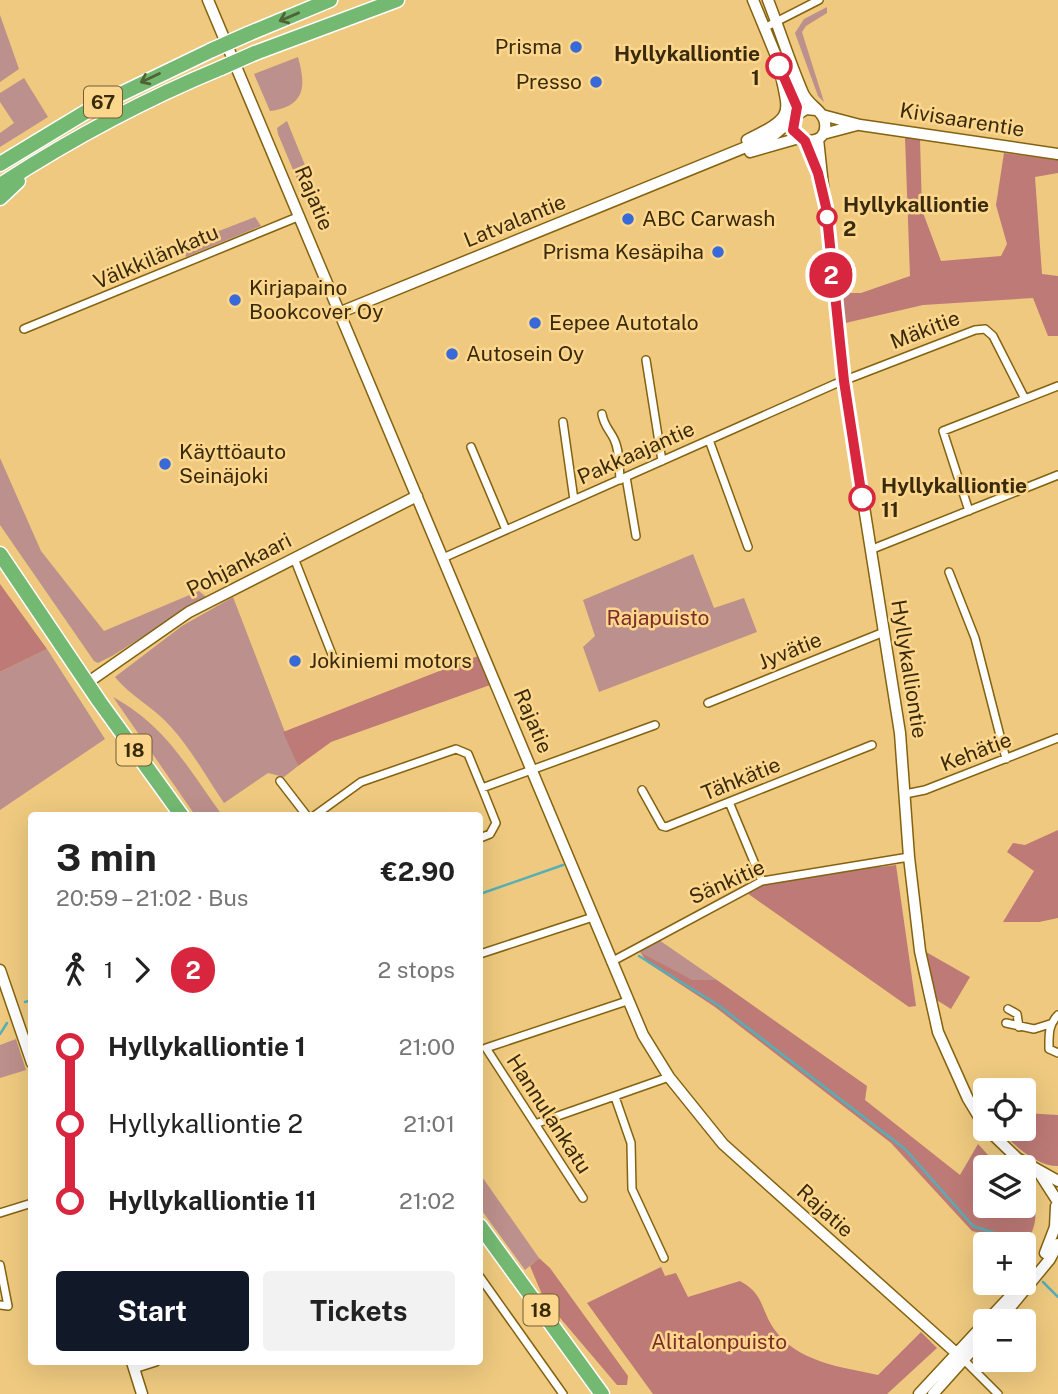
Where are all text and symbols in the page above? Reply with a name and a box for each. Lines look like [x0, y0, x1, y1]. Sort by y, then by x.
one-way arrow [278, 11, 300, 24]
place label: Prisma [495, 34, 562, 59]
marker: Prisma [568, 39, 584, 55]
place label: Hyllykalliontie 1 [614, 41, 760, 90]
marker: Hyllykalliontie 1 [766, 53, 792, 79]
place label: Presso [516, 69, 582, 94]
one-way arrow [140, 72, 161, 85]
marker: Presso [588, 74, 604, 90]
road number: 67 [84, 86, 122, 118]
street label: Kivisaarentie [898, 97, 1026, 142]
street label: Rajatie [290, 162, 339, 234]
street label: Latvalantie [460, 189, 570, 252]
place label: Hyllykalliontie 2 [843, 192, 989, 241]
place label: ABC Carwash [642, 206, 775, 231]
marker: Hyllykalliontie 2 [817, 207, 837, 227]
marker: ABC Carwash [620, 211, 636, 227]
street label: Välkkilänkatu [90, 219, 222, 294]
place label: Prisma Kesäpiha [542, 239, 704, 264]
marker: Prisma Kesäpiha [710, 244, 726, 260]
line badge: 2 [808, 252, 854, 298]
text: 2 [823, 261, 839, 289]
place label: Kirjapaino Bookcover Oy [249, 275, 383, 324]
marker: Kirjapaino Bookcover Oy [227, 292, 243, 308]
street label: Mäkitie [887, 305, 963, 354]
place label: Eepee Autotalo [549, 310, 699, 335]
marker: Eepee Autotalo [527, 315, 543, 331]
place label: Autosein Oy [466, 341, 584, 366]
marker: Autosein Oy [444, 346, 460, 362]
street label: Pakkaajantie [573, 416, 698, 489]
place label: Käyttöauto Seinäjoki [179, 439, 286, 488]
marker: Käyttöauto Seinäjoki [157, 456, 173, 472]
place label: Hyllykalliontie 11 [881, 473, 1027, 522]
marker: Hyllykalliontie 11 [849, 485, 875, 511]
street label: Pohjankaari [182, 527, 295, 602]
street label: Hyllykalliontie [886, 598, 933, 740]
park label: Rajapuisto [607, 605, 709, 630]
street label: Jyvätie [754, 627, 825, 675]
place label: Jokiniemi motors [309, 648, 472, 673]
marker: Jokiniemi motors [287, 653, 303, 669]
street label: Rajatie [509, 685, 558, 757]
street label: Kehätie [937, 727, 1015, 776]
road number: 18 [116, 734, 152, 765]
street label: Tähkätie [698, 751, 784, 806]
text: 3 min [56, 835, 157, 880]
street label: Sänkitie [685, 854, 768, 909]
text: €2.90 [381, 856, 455, 887]
text: 20:59 – 21:02 · Bus [56, 884, 248, 911]
icon: walk [56, 951, 94, 989]
icon: forward [123, 951, 161, 989]
text: 1 [104, 956, 113, 983]
text: 2 [185, 956, 201, 984]
text: 2 stops [377, 956, 455, 983]
text: Hyllykalliontie 1 [108, 1031, 306, 1062]
text: 21:00 [399, 1033, 455, 1060]
street label: Hannulankatu [502, 1049, 597, 1178]
map controls [973, 1078, 1036, 1372]
button: locate [973, 1078, 1036, 1141]
text: Hyllykalliontie 2 [108, 1108, 303, 1139]
text: 21:01 [403, 1110, 455, 1137]
button: layers [973, 1155, 1036, 1218]
street label: Rajatie [792, 1179, 859, 1243]
text: Hyllykalliontie 11 [108, 1185, 317, 1216]
text: 21:02 [399, 1187, 455, 1214]
button: + [973, 1232, 1036, 1295]
button: Start [56, 1271, 249, 1351]
button: Tickets [263, 1271, 455, 1351]
road number: 18 [524, 1294, 558, 1326]
button: − [973, 1309, 1036, 1372]
park label: Alitalonpuisto [651, 1329, 787, 1354]

